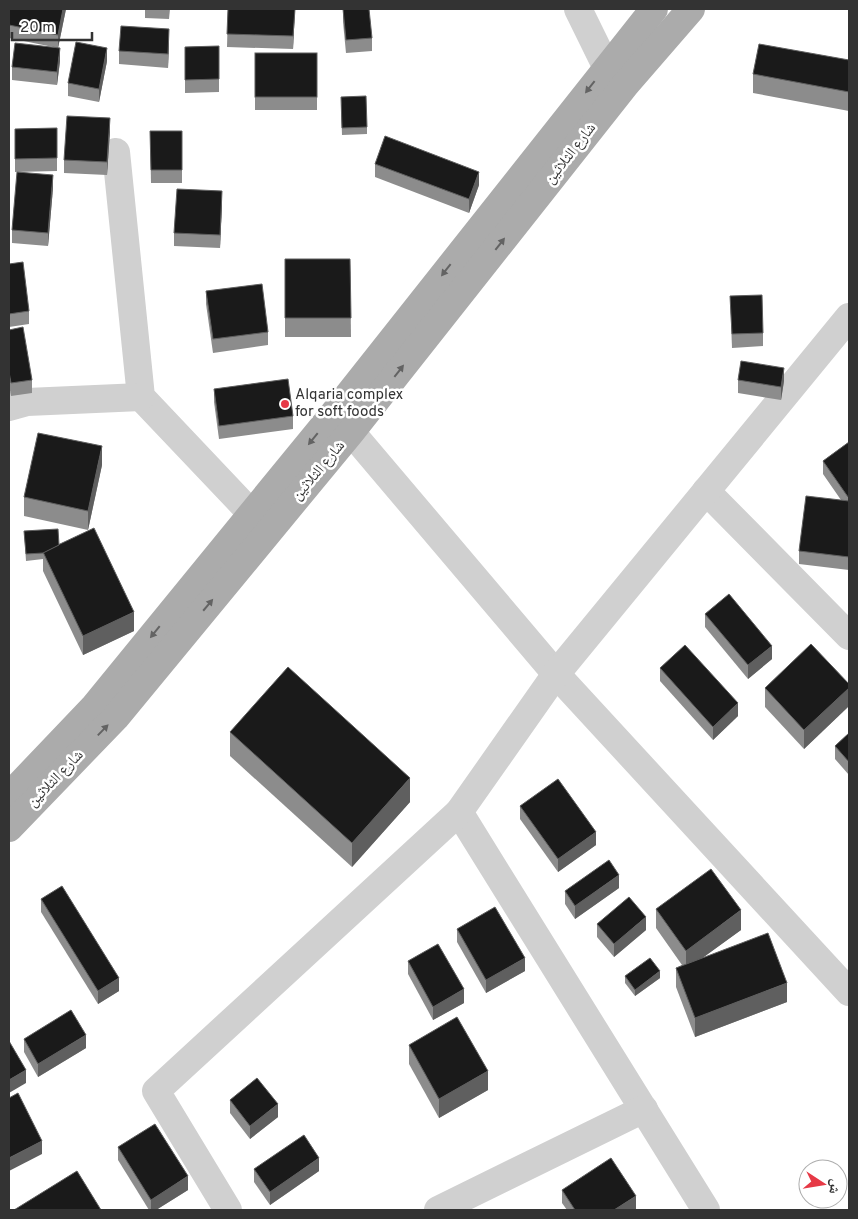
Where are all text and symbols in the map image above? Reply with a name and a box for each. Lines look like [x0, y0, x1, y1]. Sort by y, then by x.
scale bar [12, 10, 92, 42]
text: 20 m [20, 19, 55, 38]
one-way arrow [584, 80, 595, 93]
street label: شارع الثلاثين [541, 119, 601, 188]
one-way arrow [494, 237, 505, 250]
one-way arrow [441, 263, 452, 276]
one-way arrow [394, 365, 405, 378]
place label: Alqaria complex for soft foods [295, 386, 404, 422]
marker: Alqaria complex for soft foods [279, 398, 291, 410]
one-way arrow [308, 433, 319, 445]
street label: شارع الثلاثين [288, 437, 350, 505]
one-way arrow [202, 599, 213, 612]
one-way arrow [149, 626, 160, 639]
one-way arrow [97, 724, 109, 736]
street label: شارع الثلاثين [24, 746, 88, 812]
north arrow [798, 1159, 848, 1209]
text: ش [824, 1177, 844, 1196]

